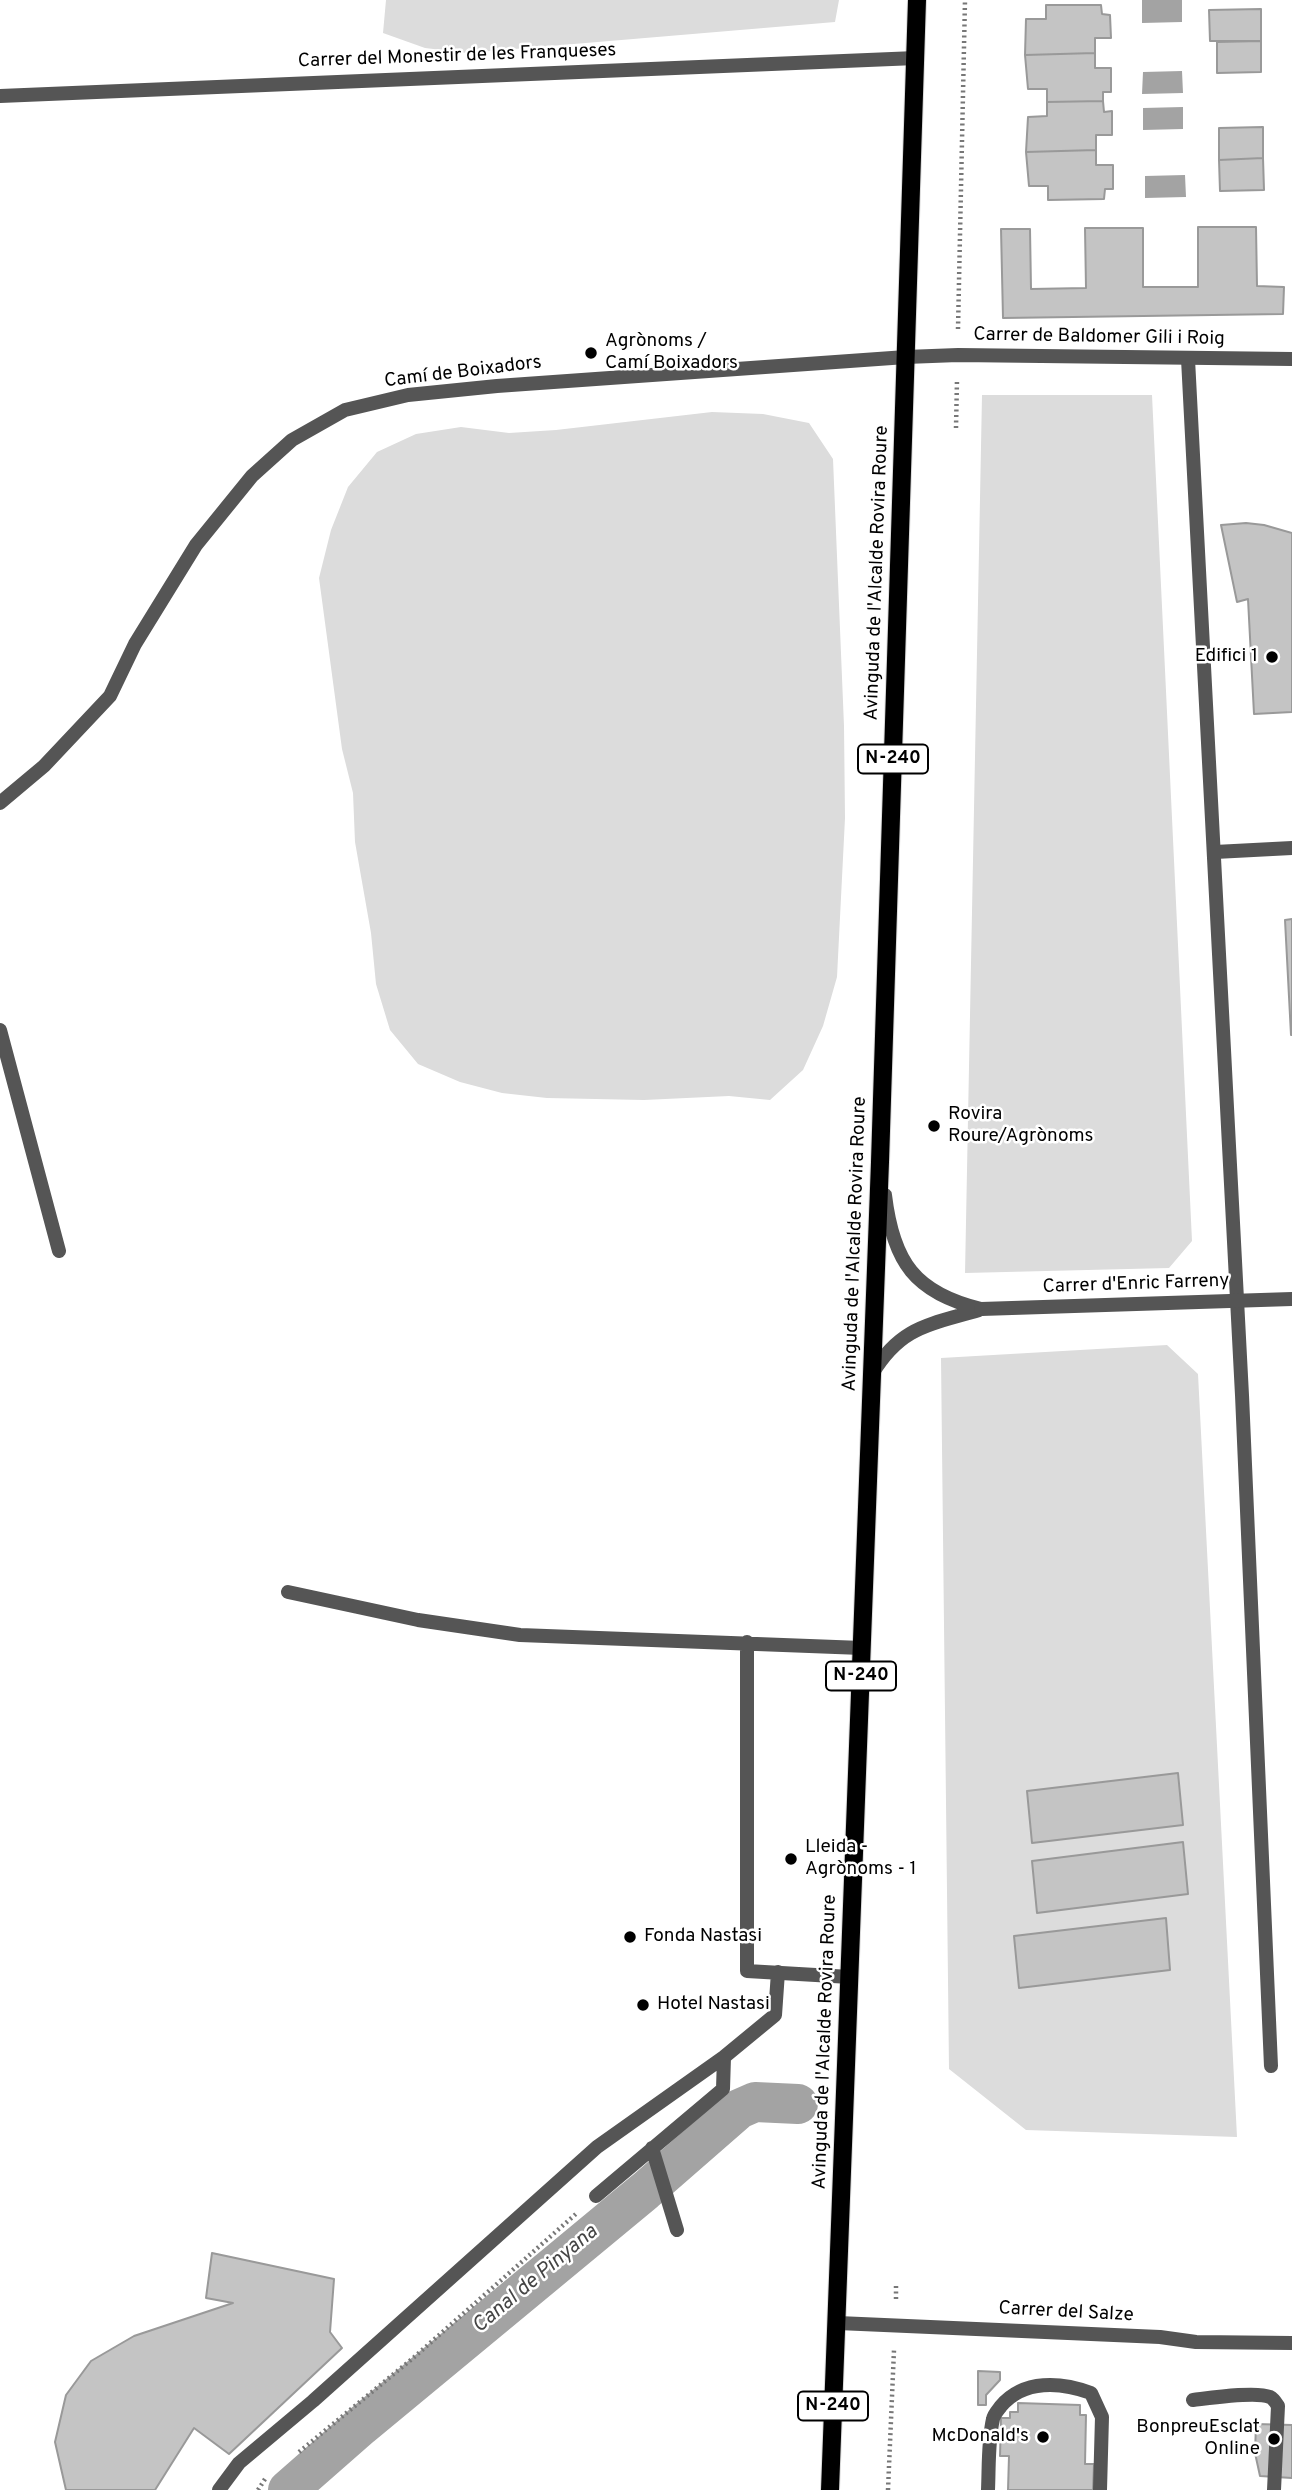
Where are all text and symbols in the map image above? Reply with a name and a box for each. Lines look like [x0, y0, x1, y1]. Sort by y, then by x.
street label: Carrer del Monestir de les Franqueses [297, 40, 617, 74]
street label: Carrer de Baldomer Gili i Roig [973, 324, 1225, 352]
place label: Agrònoms / Camí Boixadors [605, 331, 738, 375]
marker: Agrònoms / Camí Boixadors [583, 345, 599, 361]
street label: Camí de Boixadors [383, 352, 543, 394]
street label: Avinguda de l'Alcalde Rovira Roure [861, 425, 895, 721]
place label: Edifici 1 [1195, 646, 1258, 668]
marker: Edifici 1 [1264, 649, 1280, 665]
road number: N-240 [858, 744, 928, 774]
street label: Avinguda de l'Alcalde Rovira Roure [839, 1096, 873, 1392]
place label: Rovira Roure/Agrònoms [948, 1104, 1094, 1148]
marker: Rovira Roure/Agrònoms [926, 1118, 942, 1134]
street label: Carrer d'Enric Farreny [1042, 1270, 1230, 1300]
road number: N-240 [826, 1661, 896, 1690]
place label: Lleida - Agrònoms - 1 [805, 1837, 917, 1881]
marker: Lleida - Agrònoms - 1 [783, 1851, 799, 1867]
street label: Avinguda de l'Alcalde Rovira Roure [809, 1894, 843, 2190]
place label: Fonda Nastasi [644, 1926, 762, 1948]
marker: Fonda Nastasi [622, 1929, 638, 1945]
place label: Hotel Nastasi [657, 1994, 770, 2016]
marker: Hotel Nastasi [635, 1997, 651, 2013]
water label: Canal de Pinyana [468, 2220, 604, 2340]
street label: Carrer del Salze [998, 2298, 1134, 2328]
road number: N-240 [798, 2392, 868, 2420]
place label: BonpreuEsclat Online [1136, 2417, 1260, 2461]
place label: McDonald's [931, 2426, 1029, 2448]
marker: McDonald's [1035, 2429, 1051, 2445]
marker: BonpreuEsclat Online [1266, 2431, 1282, 2447]

